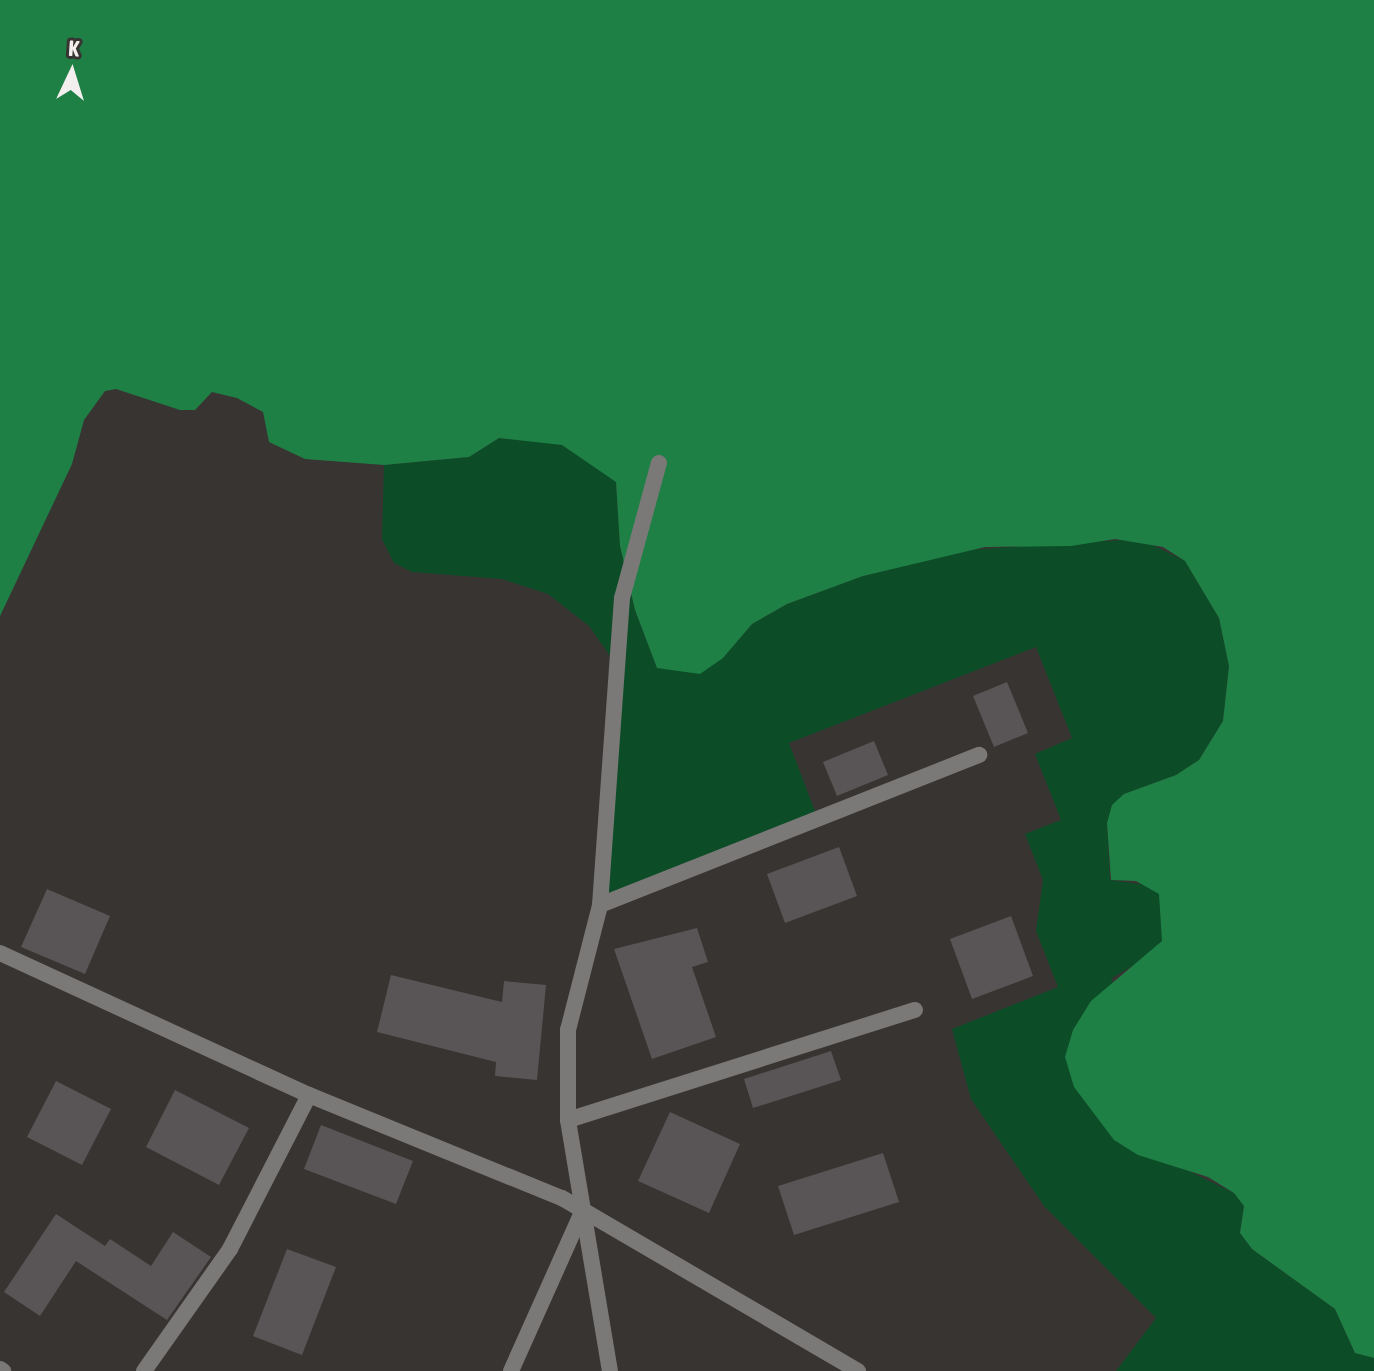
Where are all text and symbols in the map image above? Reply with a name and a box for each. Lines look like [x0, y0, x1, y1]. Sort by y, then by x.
north arrow [32, 32, 112, 112]
text: K [67, 35, 80, 61]

